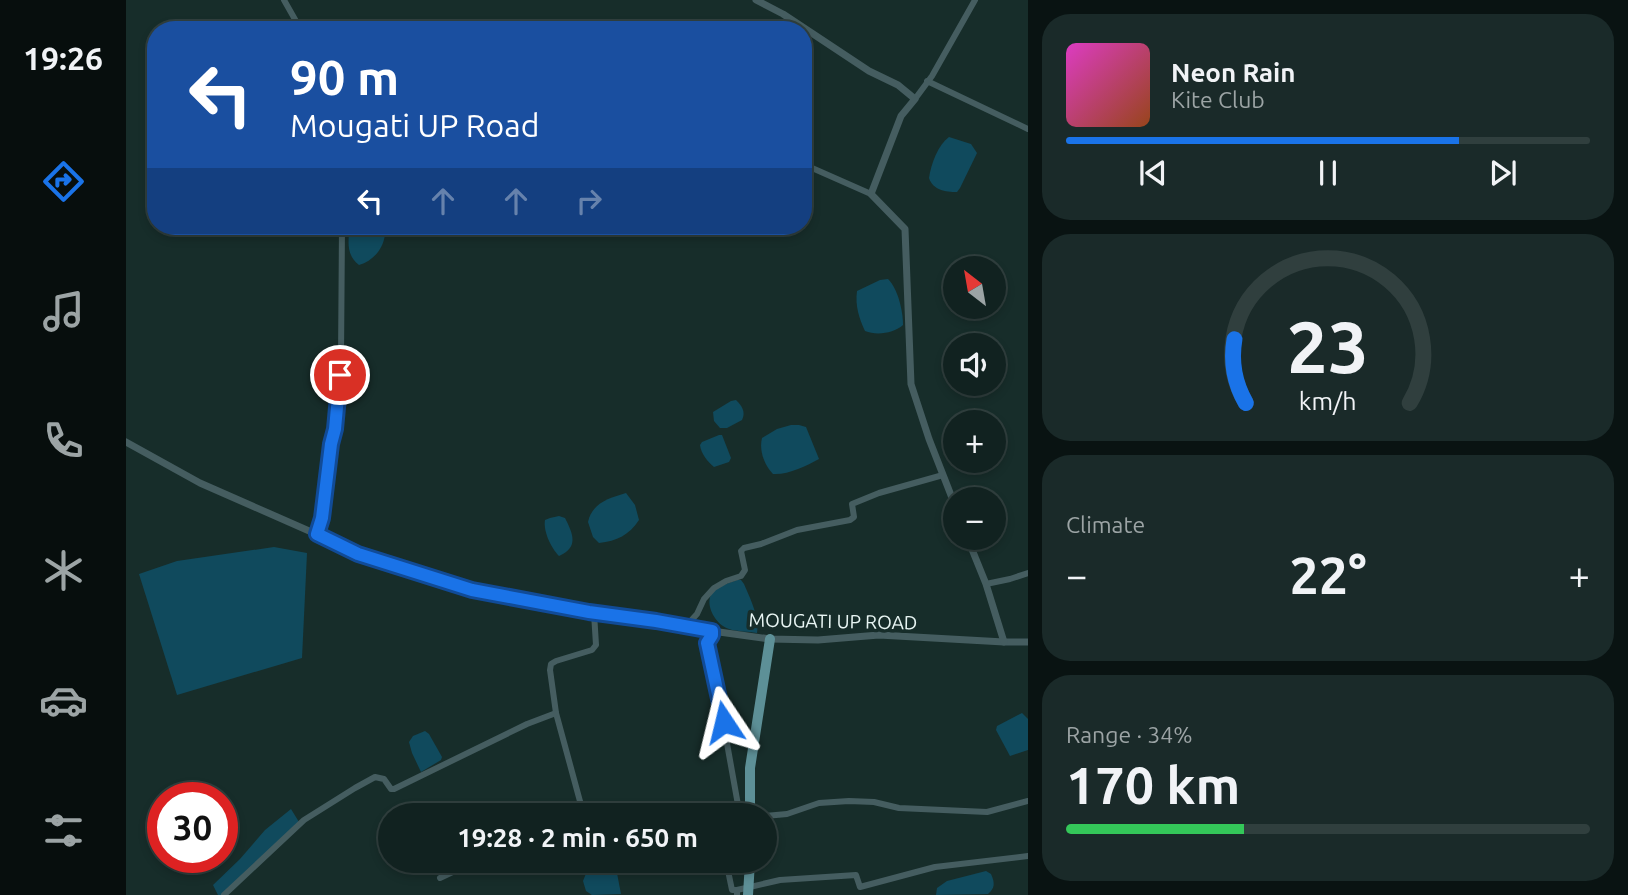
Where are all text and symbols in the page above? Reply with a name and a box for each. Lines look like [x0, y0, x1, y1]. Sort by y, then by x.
text: 19:26 [23, 40, 103, 76]
icon: left [175, 49, 266, 140]
text: 90 m [290, 49, 399, 104]
text: Neon Rain [1171, 58, 1296, 87]
text: Kite Club [1171, 87, 1265, 112]
text: Mougati UP Road [290, 107, 539, 143]
icon: previous [1134, 154, 1172, 192]
icon: pause [1309, 154, 1347, 192]
icon: next [1484, 154, 1522, 192]
icon: directions [39, 157, 88, 206]
icon: left [351, 182, 389, 220]
icon: ahead [424, 182, 462, 220]
icon: ahead [497, 182, 535, 220]
icon: right [570, 182, 608, 220]
north arrow [943, 256, 1006, 318]
map controls [943, 256, 1006, 550]
icon: music [39, 287, 88, 336]
text: 23 [1287, 306, 1369, 388]
button: sound [943, 333, 1006, 396]
pin [310, 345, 370, 405]
icon: arrive [321, 356, 359, 394]
text: km/h [1299, 387, 1357, 415]
button: + [943, 410, 1006, 473]
icon: phone [39, 416, 88, 465]
button: − [943, 487, 1006, 550]
text: Climate [1066, 512, 1145, 537]
icon: climate [39, 546, 88, 595]
text: 22° [1289, 546, 1367, 604]
text: − [1066, 554, 1087, 596]
text: + [1569, 554, 1590, 596]
street label: MOUGATI UP ROAD [748, 609, 918, 633]
icon: car [39, 676, 88, 725]
position arrow [687, 685, 761, 759]
text: Range · 34% [1066, 722, 1193, 747]
text: 170 km [1066, 756, 1240, 814]
speed limit sign: 30 [147, 782, 238, 873]
icon: filters [39, 806, 88, 855]
text: 19:28 · 2 min · 650 m [457, 823, 698, 852]

